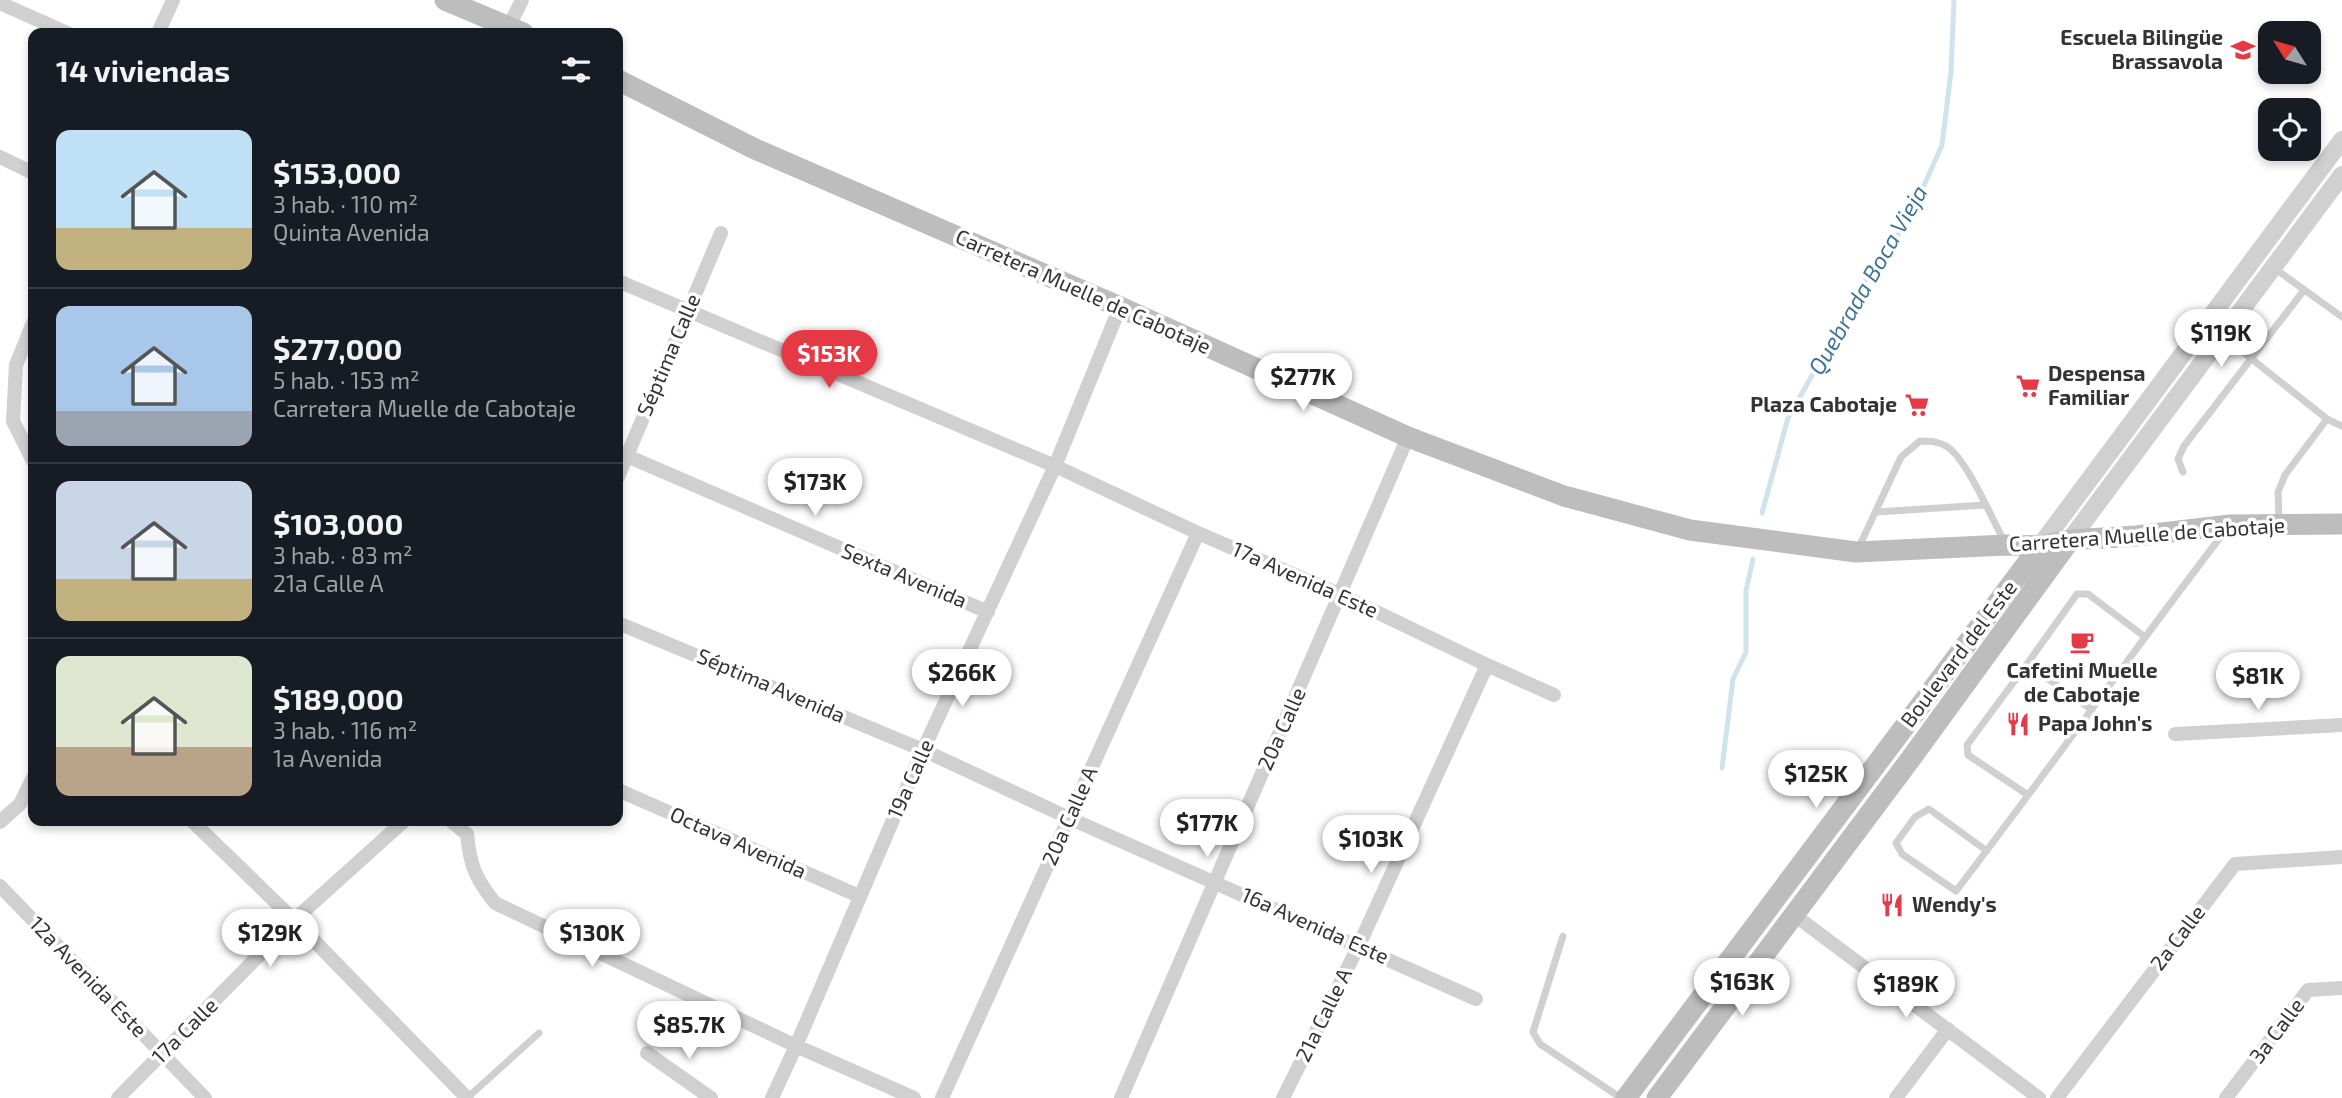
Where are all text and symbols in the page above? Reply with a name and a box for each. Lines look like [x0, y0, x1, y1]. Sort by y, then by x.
north arrow [2258, 21, 2320, 84]
map controls [2258, 21, 2321, 161]
place label: Escuela Bilingüe Brassavola [2060, 24, 2223, 73]
school or university icon: Escuela Bilingüe Brassavola [2229, 36, 2257, 64]
icon: filters [557, 51, 595, 89]
text: 14 viviendas [56, 52, 230, 88]
button: locate [2258, 98, 2321, 161]
text: $153,000 [273, 154, 401, 190]
icon: home [112, 158, 196, 242]
water label: Quebrada Boca Vieja [1801, 180, 1933, 379]
text: 3 hab. · 110 m² [273, 190, 418, 218]
text: Quinta Avenida [273, 218, 430, 246]
street label: Carretera Muelle de Cabotaje [952, 223, 1215, 359]
street label: Séptima Calle [631, 290, 705, 419]
pin: $119K [2172, 310, 2270, 369]
text: $119K [2190, 318, 2252, 346]
text: $277,000 [273, 330, 402, 366]
pin: $153K [780, 330, 878, 390]
icon: home [112, 334, 196, 418]
text: $153K [797, 339, 861, 367]
pin: $277K [1254, 354, 1352, 413]
place label: Despensa Familiar [2048, 360, 2146, 409]
text: $277K [1270, 362, 1336, 390]
text: 5 hab. · 153 m² [273, 366, 420, 394]
supermarket icon: Despensa Familiar [2014, 372, 2042, 400]
place label: Plaza Cabotaje [1750, 391, 1897, 416]
supermarket icon: Plaza Cabotaje [1903, 391, 1931, 419]
text: Carretera Muelle de Cabotaje [273, 394, 576, 422]
pin: $173K [766, 458, 864, 518]
text: $173K [783, 467, 847, 495]
text: $103,000 [273, 505, 403, 541]
icon: home [112, 509, 196, 593]
street label: Carretera Muelle de Cabotaje [2008, 511, 2286, 557]
street label: 17a Avenida Este [1229, 535, 1382, 622]
street label: Sexta Avenida [838, 537, 971, 612]
text: 3 hab. · 83 m² [273, 541, 413, 569]
text: 21a Calle A [273, 569, 383, 597]
street label: Boulevard del Este [1894, 575, 2021, 731]
cafe icon: Cafetini Muelle de Cabotaje [2068, 628, 2096, 656]
street label: Séptima Avenida [694, 642, 849, 727]
pin: $266K [913, 650, 1011, 709]
pin: $81K [2217, 652, 2299, 712]
place label: Cafetini Muelle de Cabotaje [2006, 657, 2158, 706]
text: $266K [928, 658, 996, 686]
text: $81K [2232, 661, 2284, 689]
text: $189,000 [273, 680, 404, 716]
street label: 20a Calle [1251, 683, 1310, 774]
icon: home [112, 684, 196, 768]
restaurant icon: Papa John's [2004, 710, 2032, 738]
place label: Papa John's [2038, 710, 2152, 735]
text: 3 hab. · 116 m² [273, 716, 417, 744]
street label: 19a Calle [881, 735, 938, 822]
text: 1a Avenida [273, 744, 382, 772]
pin: $125K [1767, 750, 1865, 810]
text: $125K [1784, 759, 1848, 787]
street label: 20a Calle A [1036, 762, 1101, 869]
street label: Octava Avenida [667, 800, 811, 883]
pin: $177K [1158, 800, 1256, 859]
text: $177K [1176, 808, 1238, 836]
pin: $103K [1322, 816, 1420, 875]
text: $103K [1338, 824, 1404, 852]
street label: 16a Avenida Este [1238, 881, 1393, 968]
restaurant icon: Wendy's [1878, 891, 1906, 919]
place label: Wendy's [1912, 891, 1997, 917]
street label: 2a Calle [2144, 900, 2209, 975]
pin: $129K [221, 909, 319, 969]
pin: $130K [543, 909, 641, 969]
street label: 12a Avenida Este [25, 910, 153, 1042]
text: $129K [238, 918, 302, 946]
text: $130K [559, 918, 625, 946]
pin: $163K [1693, 958, 1791, 1018]
pin: $189K [1857, 960, 1955, 1020]
street label: 21a Calle A [1289, 964, 1356, 1065]
text: $163K [1710, 967, 1774, 995]
text: $189K [1873, 969, 1939, 997]
street label: 17a Calle [146, 992, 222, 1068]
street label: 3a Calle [2243, 993, 2308, 1068]
pin: $85.7K [632, 1002, 746, 1061]
text: $85.7K [653, 1010, 725, 1038]

